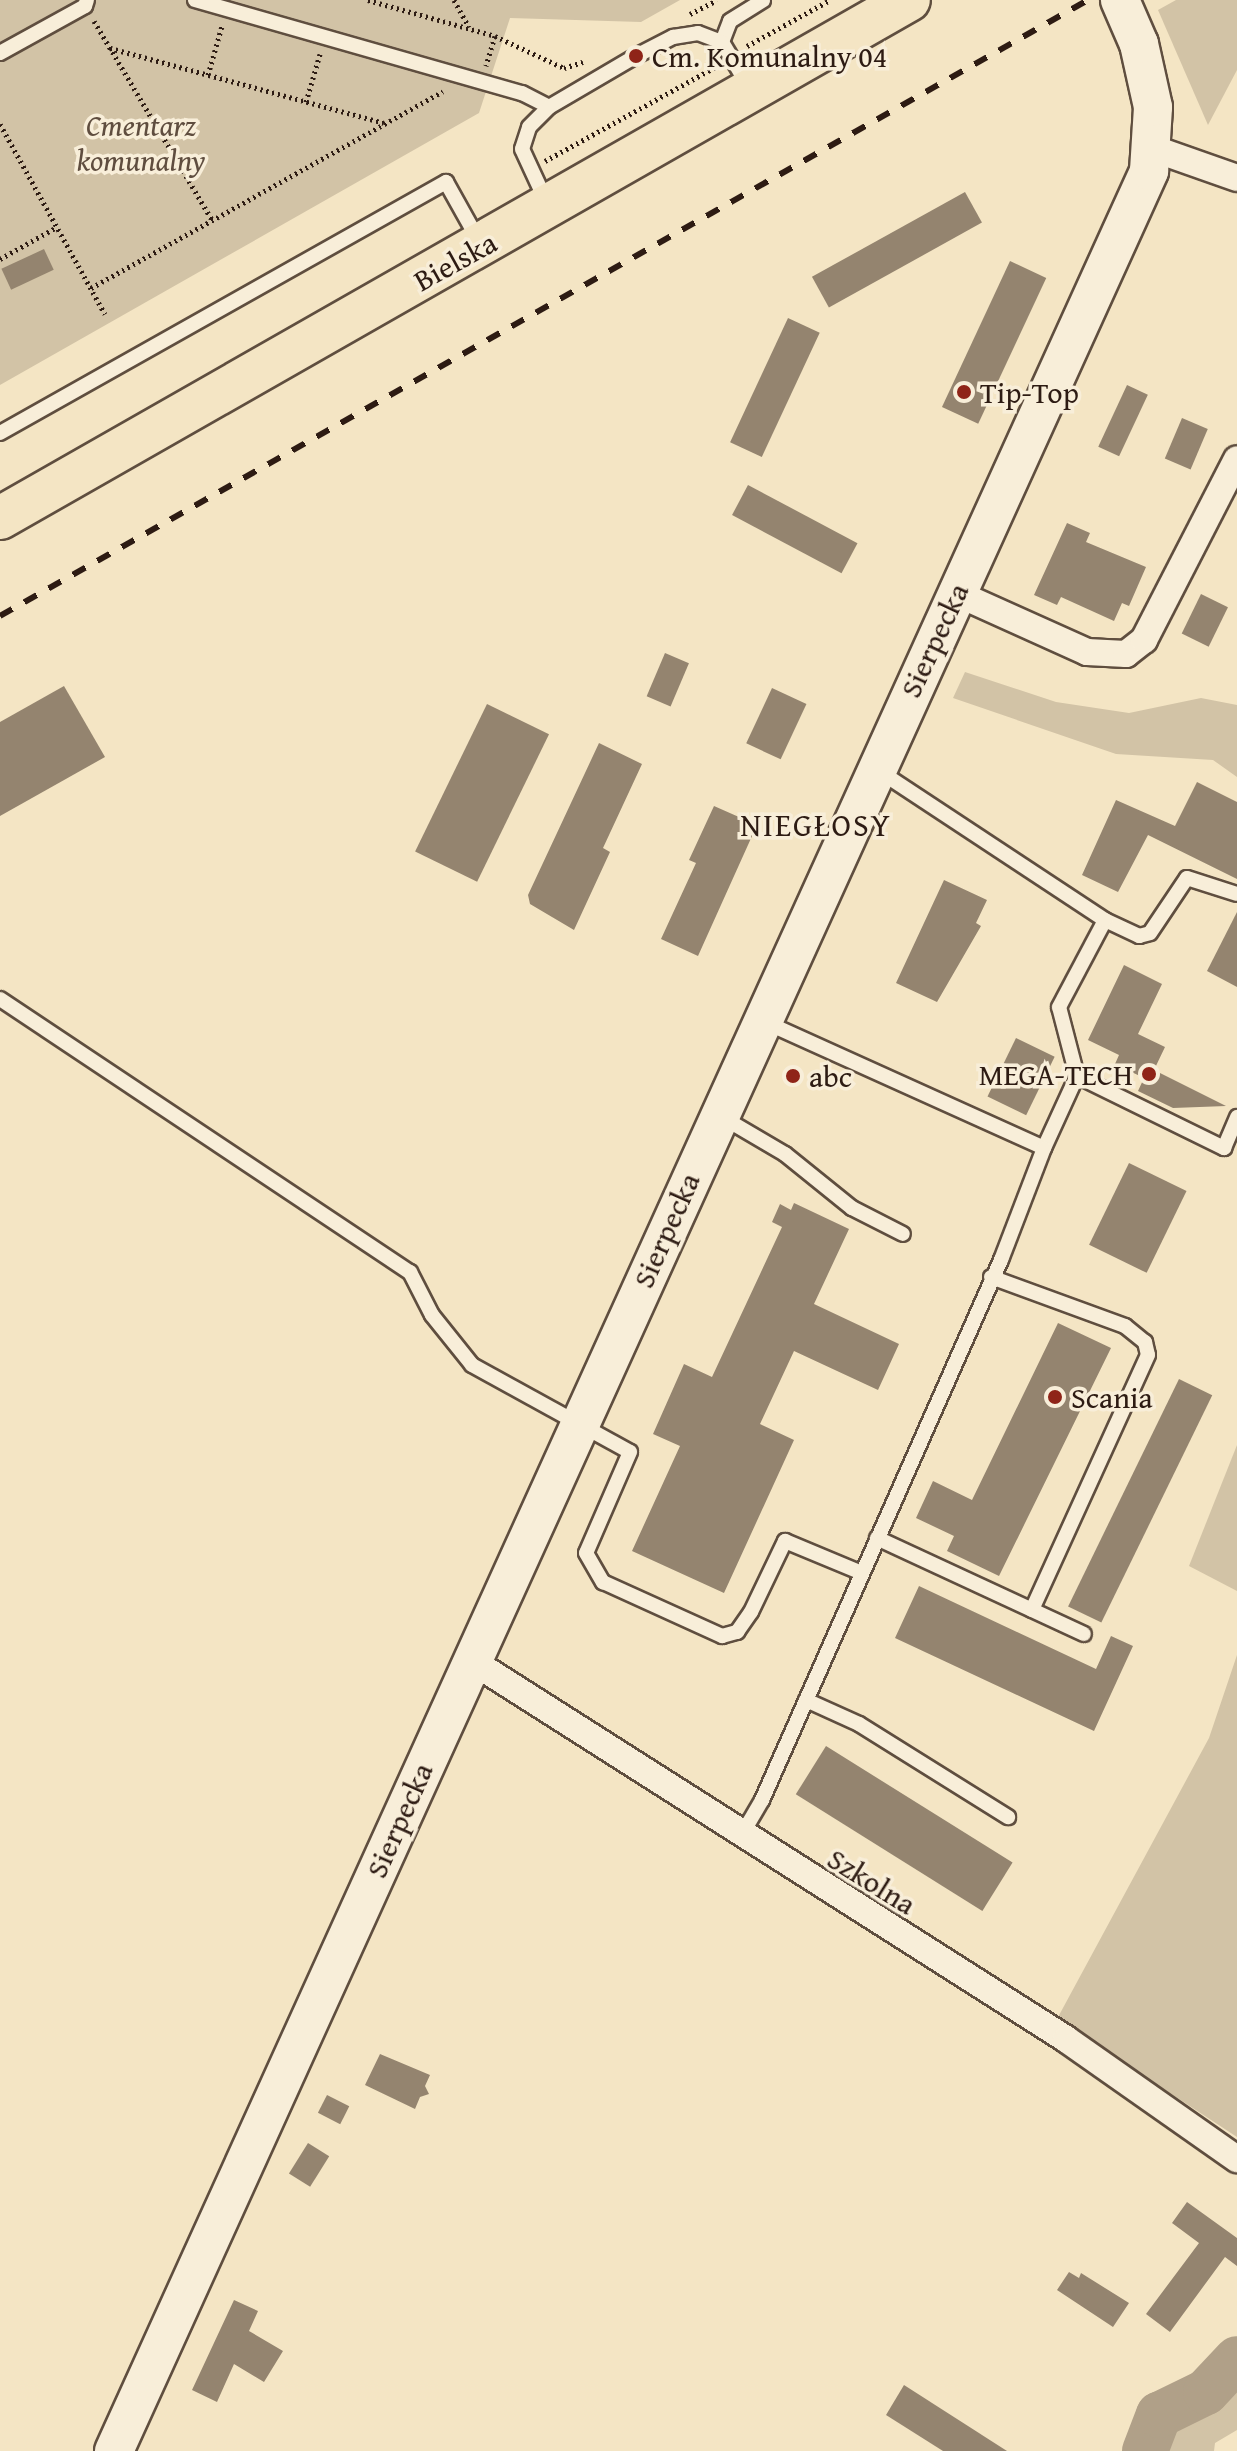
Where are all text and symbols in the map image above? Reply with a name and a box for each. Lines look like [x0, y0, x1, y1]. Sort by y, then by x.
place label: Cm. Komunalny 04 [652, 38, 887, 74]
marker: Cm. Komunalny 04 [627, 47, 645, 65]
park label: Cmentarz komunalny [77, 107, 205, 178]
street label: Bielska [407, 224, 503, 298]
place label: Tip-Top [980, 374, 1079, 410]
marker: Tip-Top [955, 383, 973, 401]
street label: Sierpecka [892, 577, 976, 703]
district label: NIEGŁOSY [740, 806, 892, 844]
place label: MEGA-TECH [979, 1056, 1133, 1092]
place label: abc [809, 1058, 852, 1094]
marker: MEGA-TECH [1140, 1065, 1158, 1083]
marker: abc [784, 1067, 802, 1085]
street label: Sierpecka [625, 1167, 707, 1293]
place label: Scania [1071, 1379, 1153, 1415]
marker: Scania [1046, 1388, 1064, 1406]
street label: Sierpecka [358, 1757, 440, 1883]
street label: Szkolna [821, 1840, 923, 1922]

